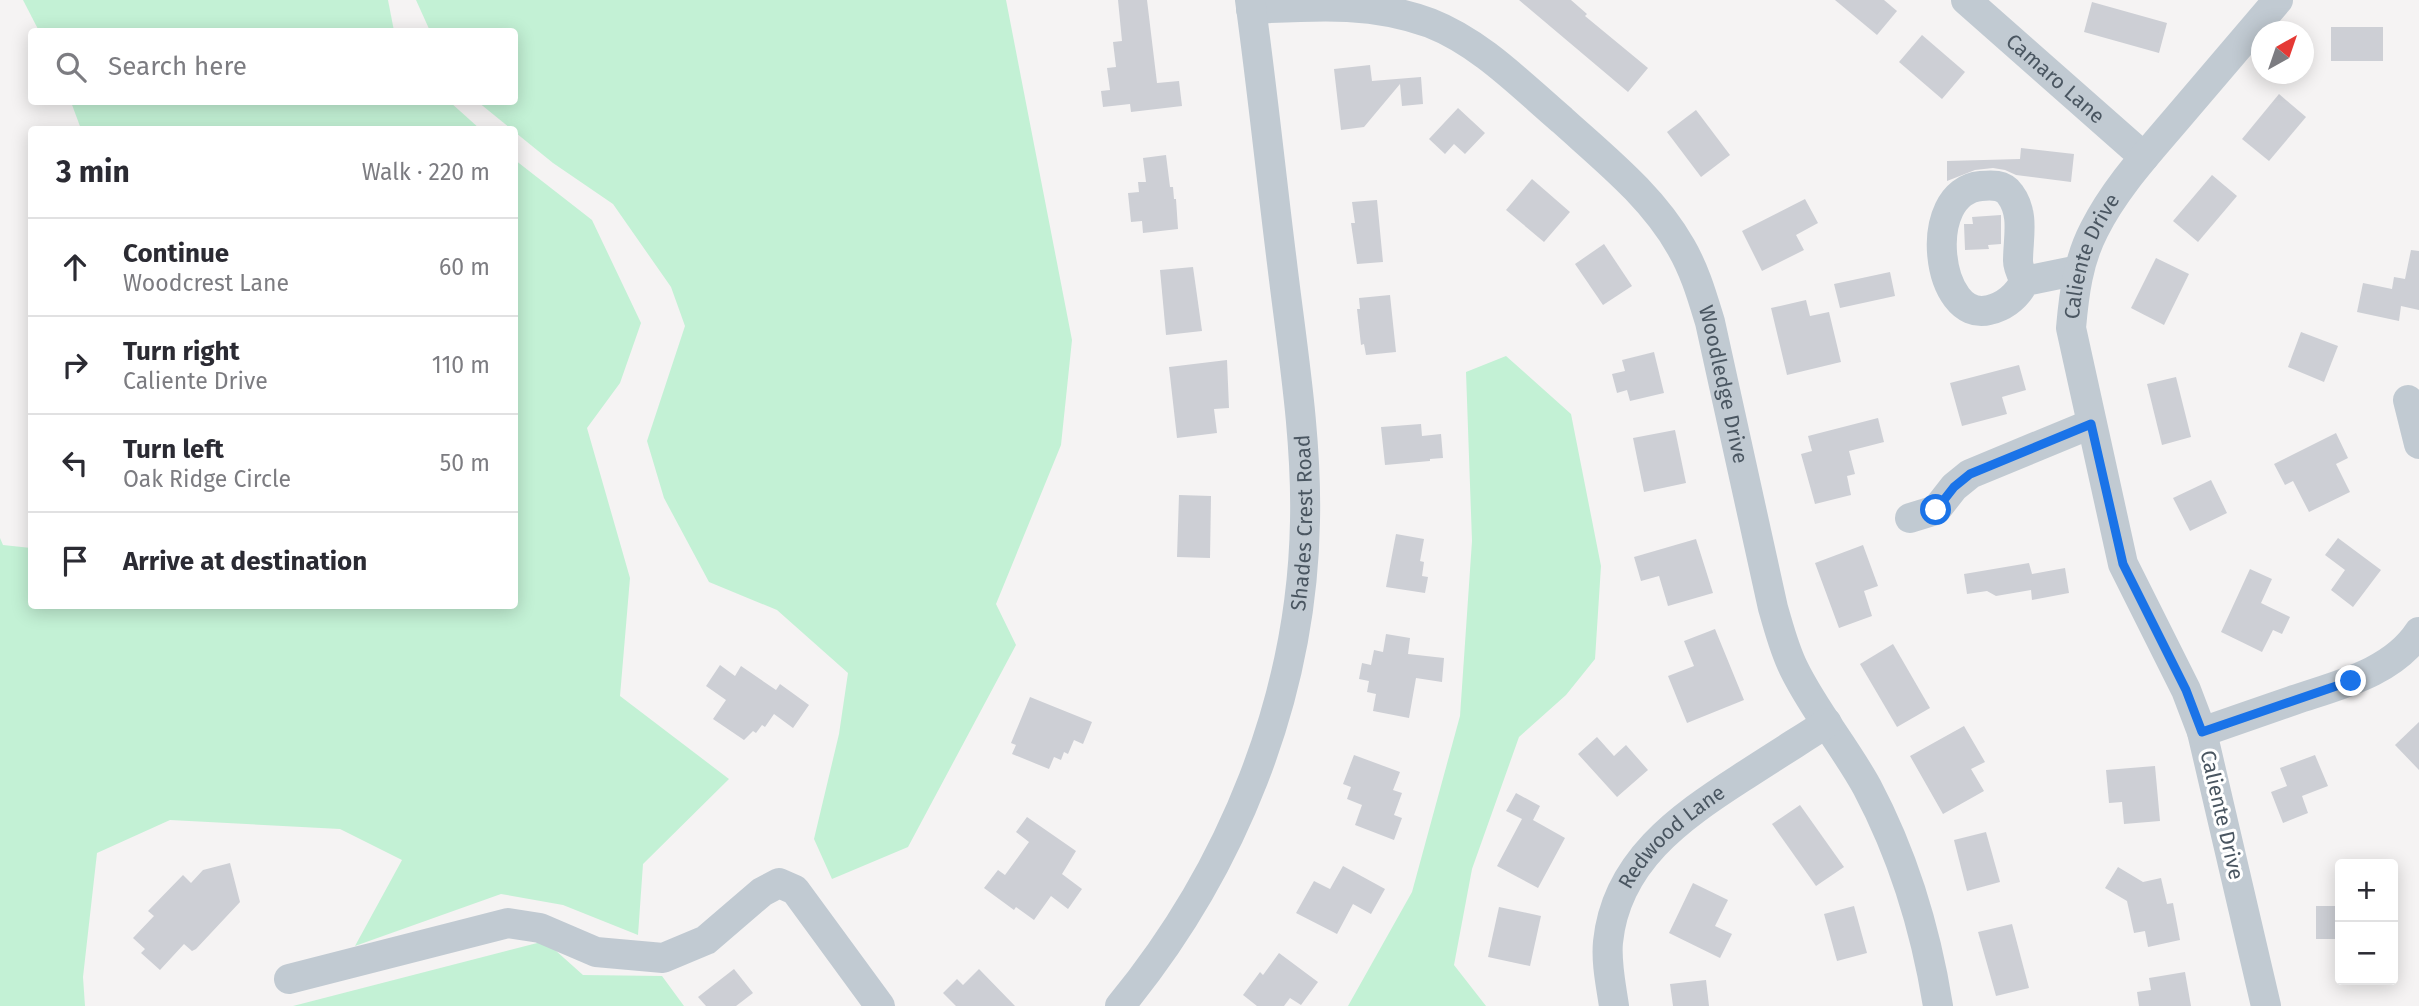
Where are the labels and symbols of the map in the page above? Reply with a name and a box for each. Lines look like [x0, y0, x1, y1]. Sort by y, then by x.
north arrow [2251, 21, 2314, 84]
street label: Camaro Lane [2000, 28, 2110, 129]
street label: Caliente Drive [2059, 189, 2125, 320]
street label: Woodledge Drive [1693, 302, 1754, 466]
street label: Shades Crest Road [1285, 434, 1318, 612]
route start [1920, 494, 1951, 525]
route end [2335, 665, 2366, 696]
street label: Caliente Drive [2194, 748, 2250, 882]
street label: Redwood Lane [1613, 779, 1730, 893]

